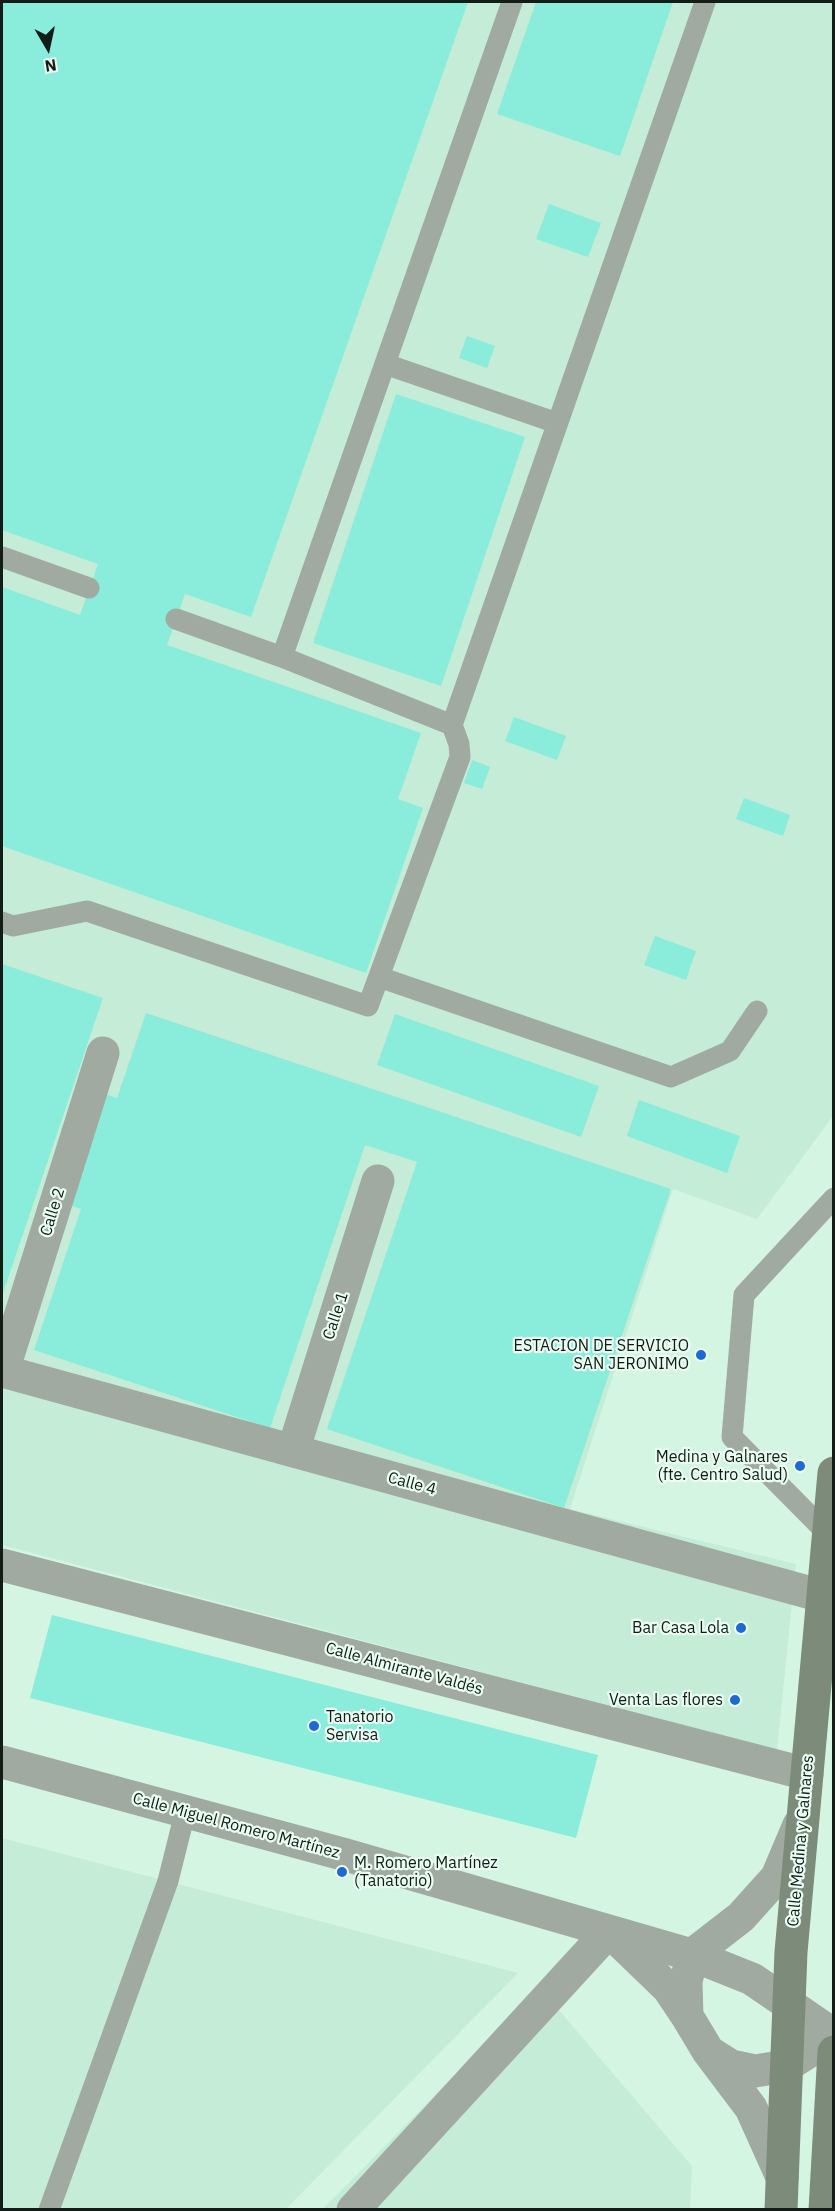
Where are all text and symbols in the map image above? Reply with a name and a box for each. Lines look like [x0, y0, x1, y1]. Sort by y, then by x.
north arrow [18, 18, 78, 78]
text: N [44, 55, 58, 77]
street label: Calle 2 [37, 1186, 69, 1238]
street label: Calle 1 [319, 1290, 353, 1342]
place label: ESTACION DE SERVICIO SAN JERONIMO [514, 1336, 689, 1374]
marker: ESTACION DE SERVICIO SAN JERONIMO [694, 1348, 708, 1362]
place label: Medina y Galnares (fte. Centro Salud) [656, 1447, 788, 1485]
marker: Medina y Galnares (fte. Centro Salud) [793, 1459, 807, 1473]
street label: Calle 4 [386, 1468, 438, 1500]
place label: Bar Casa Lola [632, 1618, 729, 1638]
marker: Bar Casa Lola [734, 1621, 748, 1635]
street label: Calle Almirante Valdés [323, 1639, 485, 1699]
place label: Venta Las flores [609, 1690, 723, 1710]
marker: Venta Las flores [728, 1693, 742, 1707]
place label: Tanatorio Servisa [326, 1707, 394, 1745]
marker: Tanatorio Servisa [307, 1719, 321, 1733]
street label: Calle Medina y Galnares [784, 1755, 818, 1927]
street label: Calle Miguel Romero Martínez [130, 1789, 342, 1863]
place label: M. Romero Martínez (Tanatorio) [354, 1853, 498, 1891]
marker: M. Romero Martínez (Tanatorio) [335, 1865, 349, 1879]

